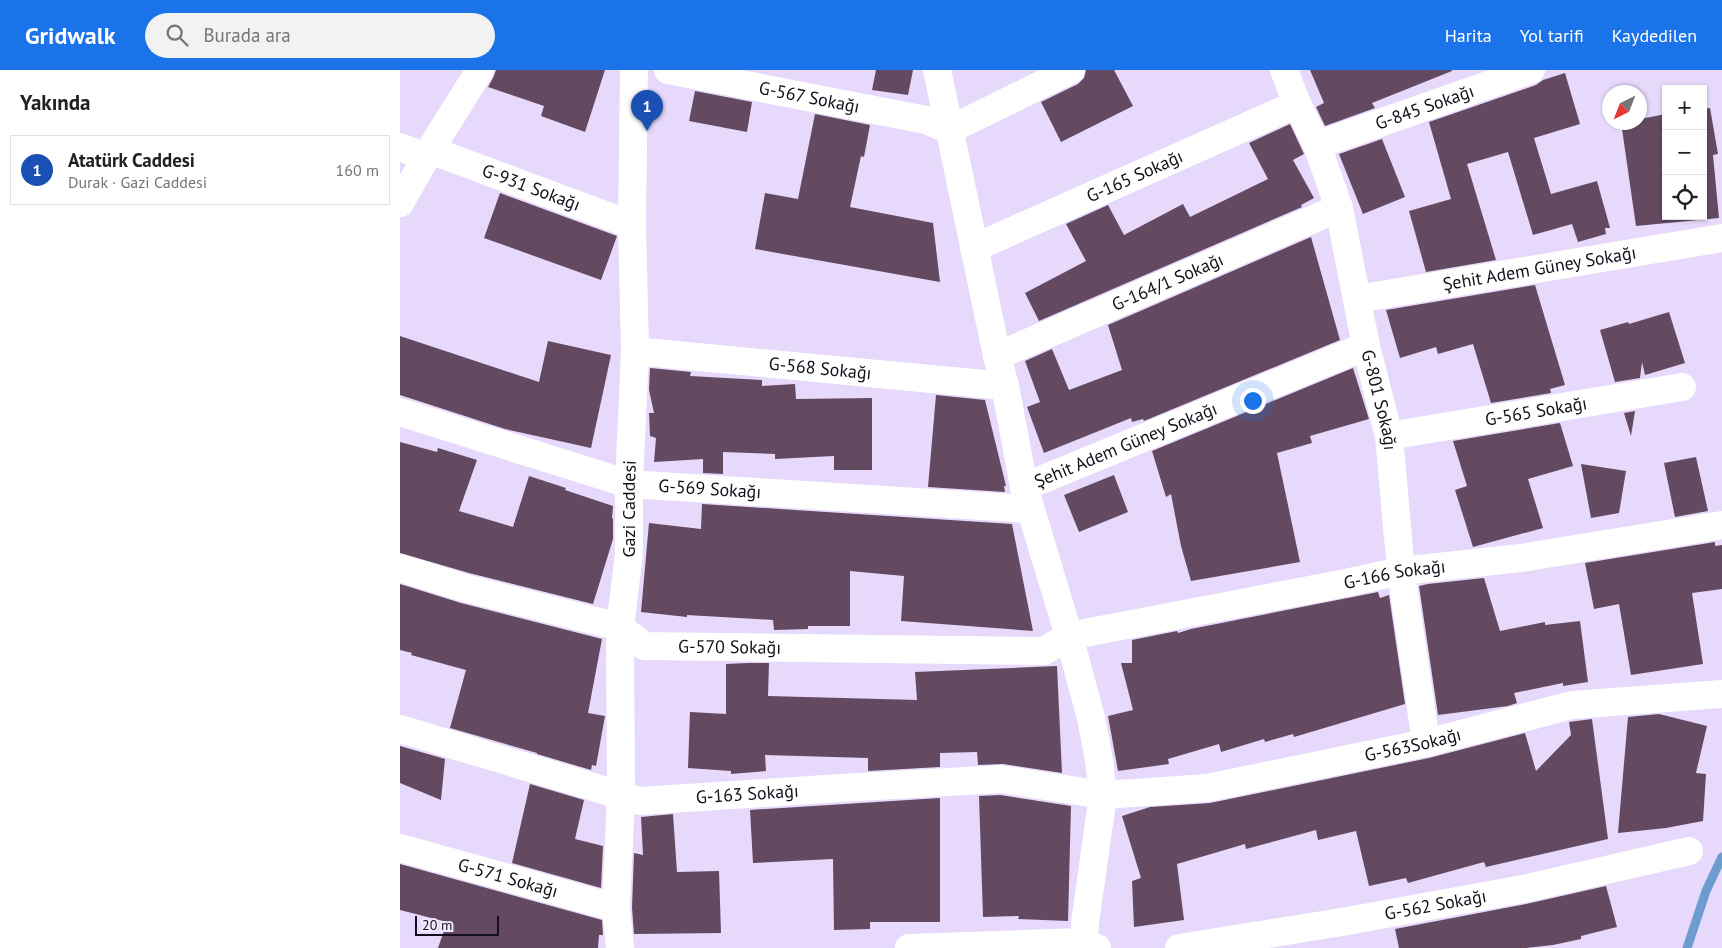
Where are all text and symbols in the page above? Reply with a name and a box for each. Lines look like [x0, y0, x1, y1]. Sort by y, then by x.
search box [145, 13, 495, 58]
text: Gridwalk [25, 20, 115, 51]
icon: search [163, 21, 191, 49]
text: Burada ara [203, 23, 291, 47]
text: Harita [1445, 24, 1492, 47]
text: Yol tarifi [1520, 24, 1584, 47]
text: Kaydedilen [1612, 24, 1697, 47]
street label: G-567 Sokağı [757, 76, 862, 118]
street label: G-845 Sokağı [1372, 79, 1477, 135]
north arrow [1602, 85, 1647, 130]
map controls [1662, 85, 1707, 220]
button: + [1662, 85, 1707, 130]
text: Yakında [20, 89, 90, 116]
pin: 1 [631, 90, 663, 131]
button: − [1662, 130, 1707, 175]
street label: G-165 Sokağı [1083, 144, 1186, 207]
text: Atatürk Caddesi [68, 148, 195, 172]
street label: G-931 Sokağı [479, 158, 584, 216]
text: 1 [32, 160, 42, 180]
text: 160 m [336, 160, 379, 180]
text: Durak · Gazi Caddesi [68, 172, 207, 192]
button: locate [1662, 175, 1707, 220]
street label: Şehit Adem Güney Sokağı [1441, 241, 1638, 295]
street label: G-164/1 Sokağı [1108, 247, 1227, 316]
street label: G-801 Sokağı [1356, 347, 1402, 451]
street label: G-568 Sokağı [768, 352, 873, 384]
your location [1240, 388, 1266, 414]
street label: G-565 Sokağı [1483, 391, 1589, 431]
street label: Şehit Adem Güney Sokağı [1031, 397, 1220, 493]
street label: Gazi Caddesi [617, 460, 641, 558]
street label: G-569 Sokağı [658, 474, 762, 503]
street label: G-166 Sokağı [1341, 554, 1446, 594]
street label: G-570 Sokağı [678, 634, 781, 659]
street label: G-563Sokağı [1362, 722, 1463, 766]
street label: G-163 Sokağı [695, 779, 799, 808]
street label: G-571 Sokağı [455, 853, 561, 902]
street label: G-562 Sokağı [1383, 884, 1488, 925]
scale bar [415, 913, 499, 936]
text: 20 m [422, 916, 452, 934]

